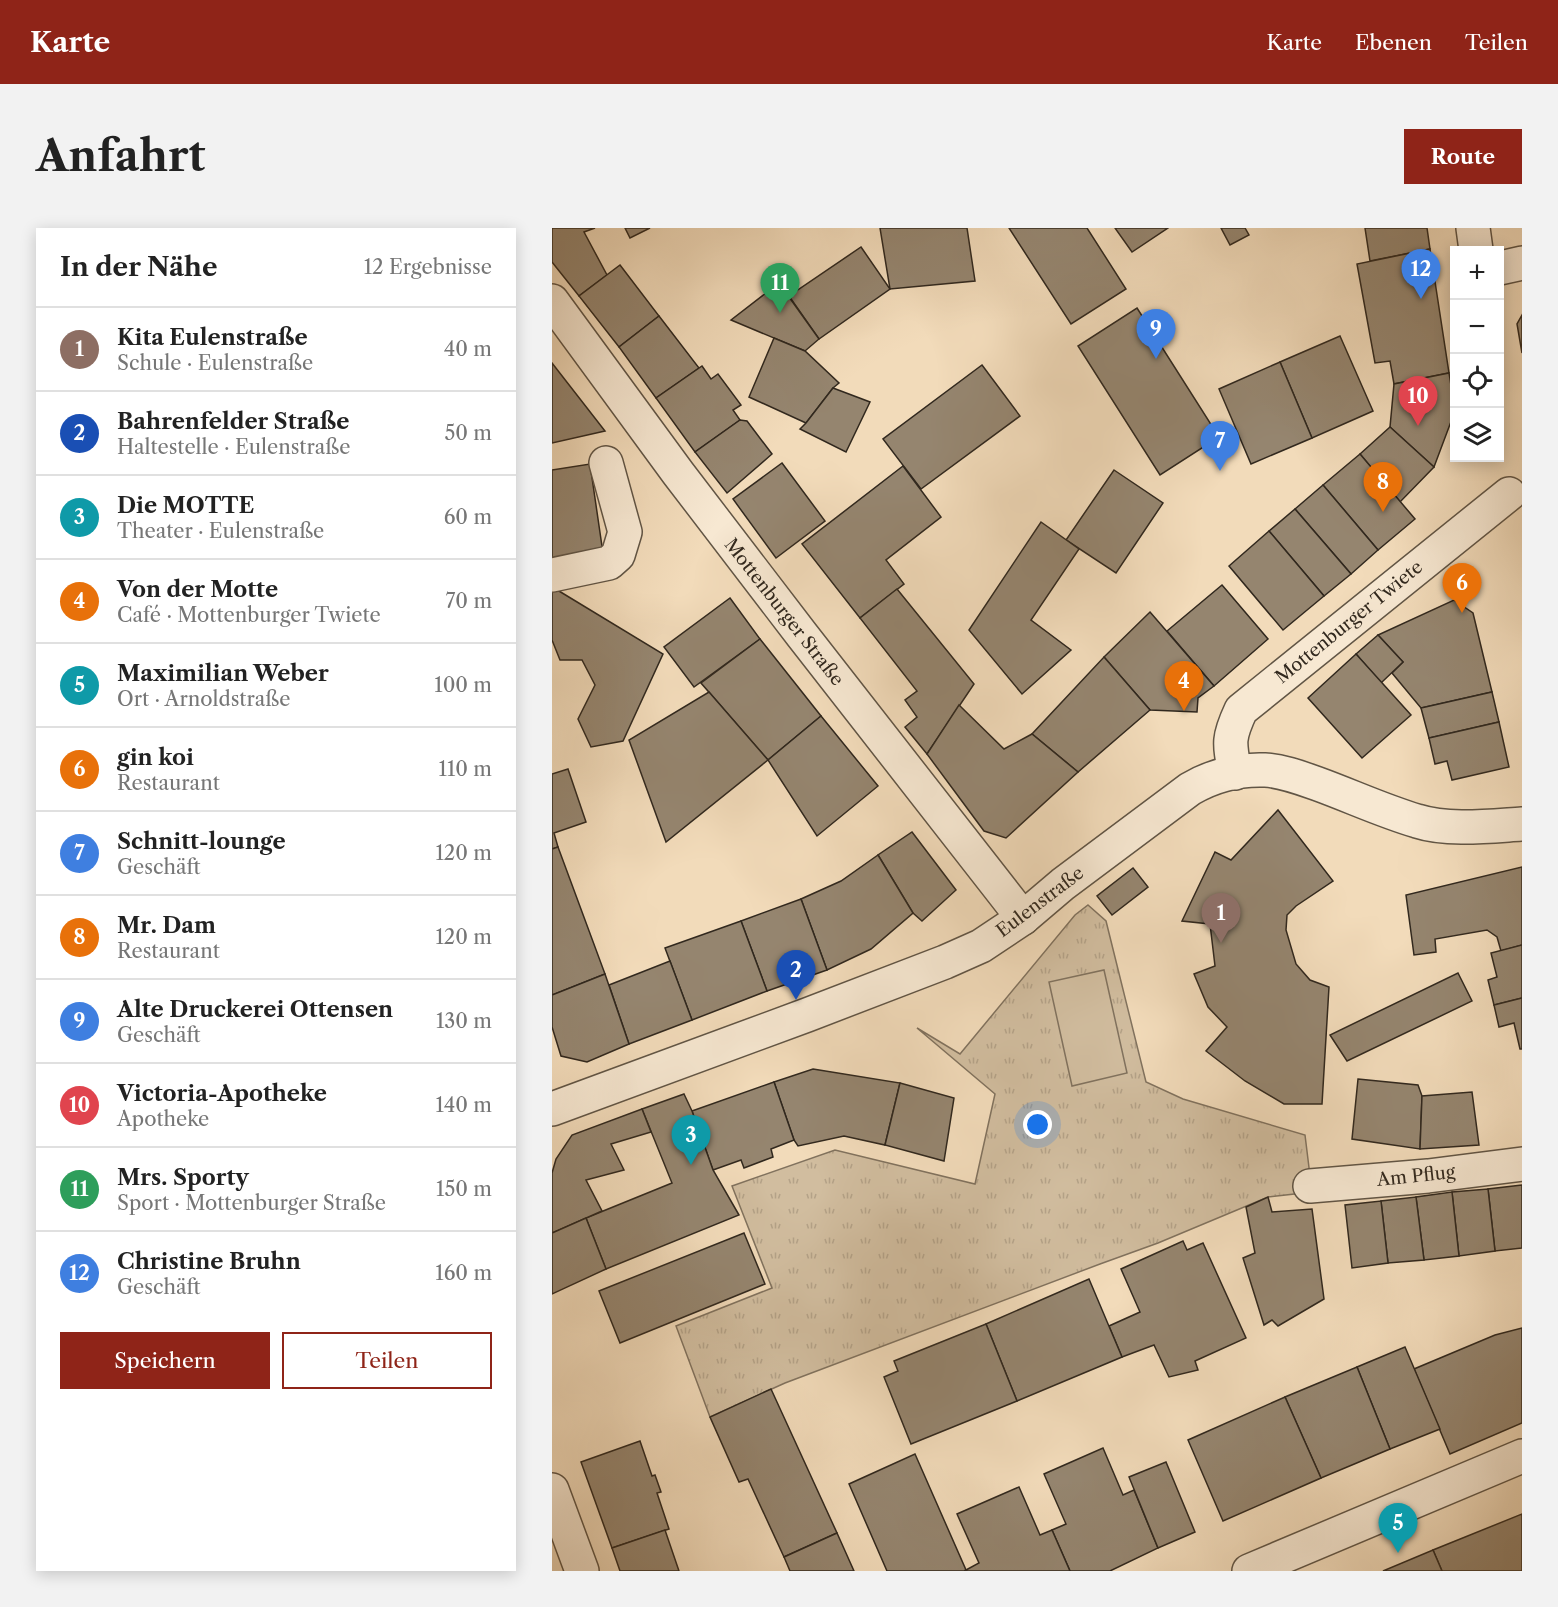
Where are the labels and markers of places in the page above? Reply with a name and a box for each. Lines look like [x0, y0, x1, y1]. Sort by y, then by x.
pin: 12 [1402, 250, 1440, 299]
pin: 11 [760, 264, 800, 313]
pin: 9 [1136, 310, 1176, 359]
pin: 10 [1398, 376, 1438, 426]
pin: 7 [1200, 422, 1240, 471]
pin: 8 [1364, 462, 1402, 512]
pin: 6 [1442, 564, 1482, 613]
pin: 4 [1164, 662, 1204, 711]
pin: 1 [1202, 894, 1240, 943]
pin: 2 [776, 950, 816, 1000]
pin: 3 [672, 1116, 710, 1165]
pin: 5 [1378, 1504, 1418, 1553]

